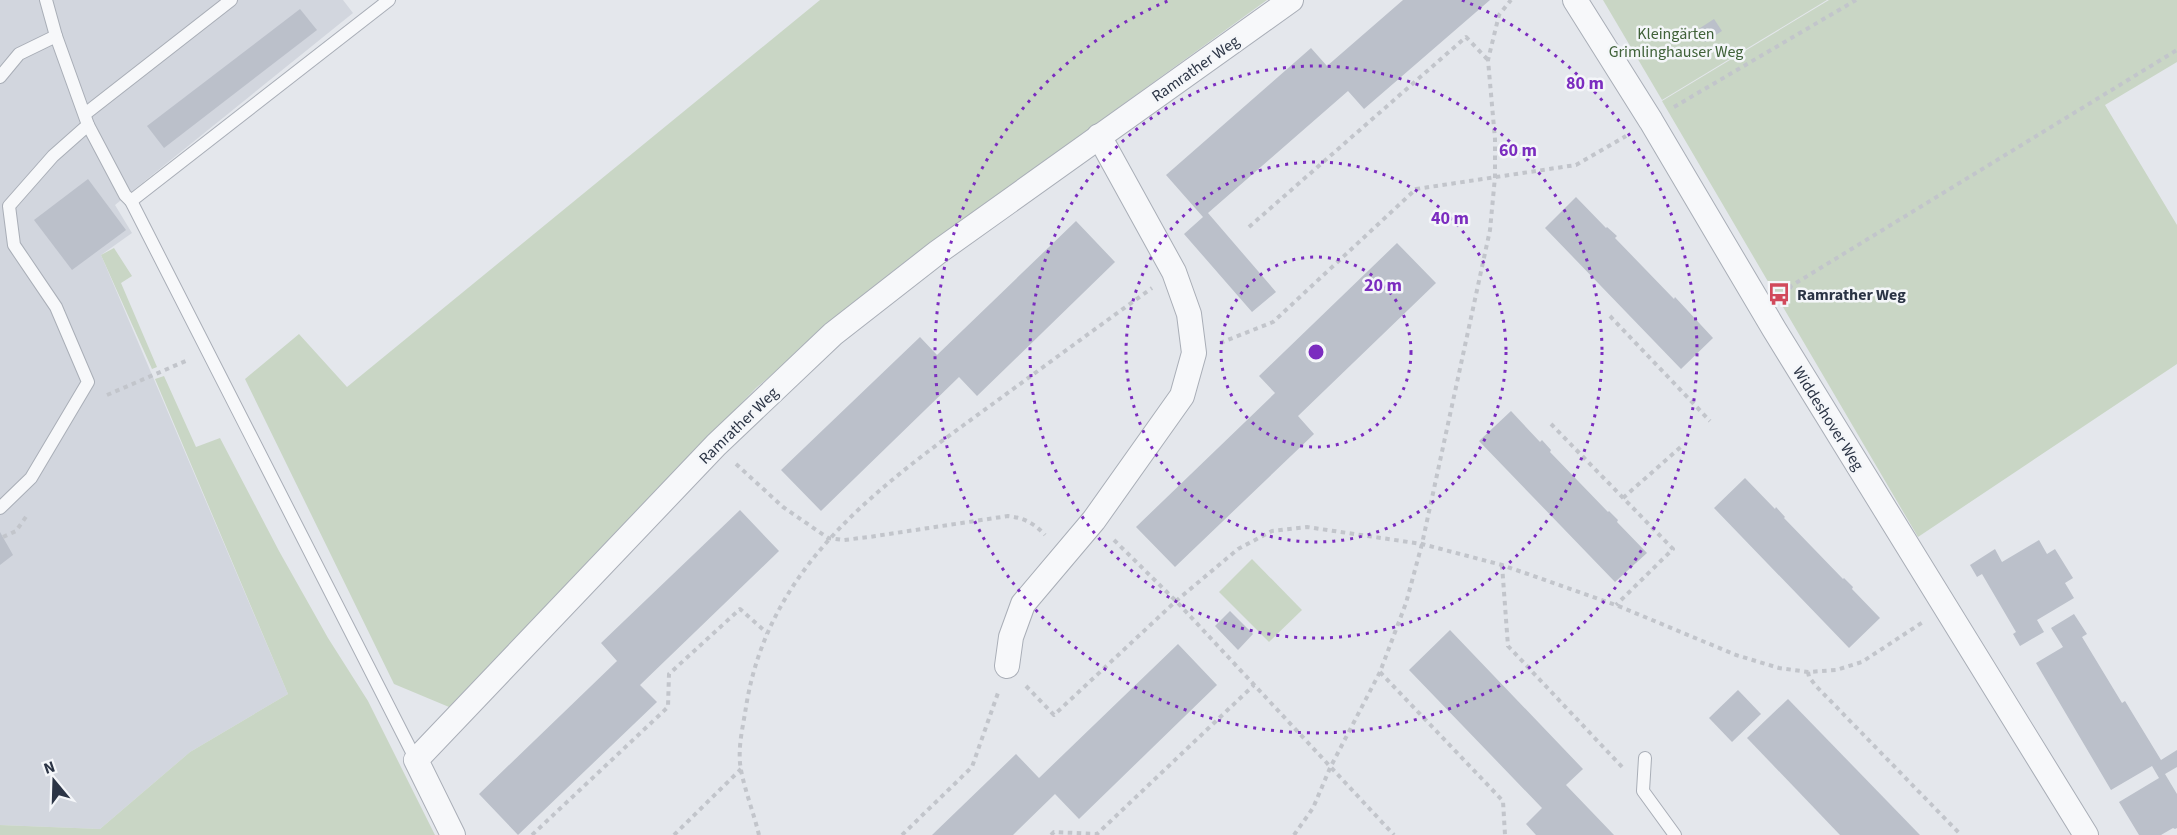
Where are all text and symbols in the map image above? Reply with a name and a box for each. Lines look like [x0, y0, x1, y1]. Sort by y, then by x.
park label: Kleingärten Grimlinghauser Weg [1609, 23, 1743, 63]
street label: Ramrather Weg [1147, 30, 1244, 107]
text: 80 m [1566, 71, 1604, 96]
text: 60 m [1499, 138, 1537, 163]
text: 40 m [1431, 206, 1469, 231]
text: 20 m [1364, 273, 1402, 298]
bus stop icon: Ramrather Weg [1766, 281, 1792, 307]
place label: Ramrather Weg [1797, 284, 1906, 306]
centre of rings [1306, 342, 1326, 362]
street label: Widdeshover Weg [1787, 362, 1869, 475]
street label: Ramrather Weg [694, 382, 783, 469]
north arrow [24, 751, 84, 811]
text: N [41, 756, 58, 780]

